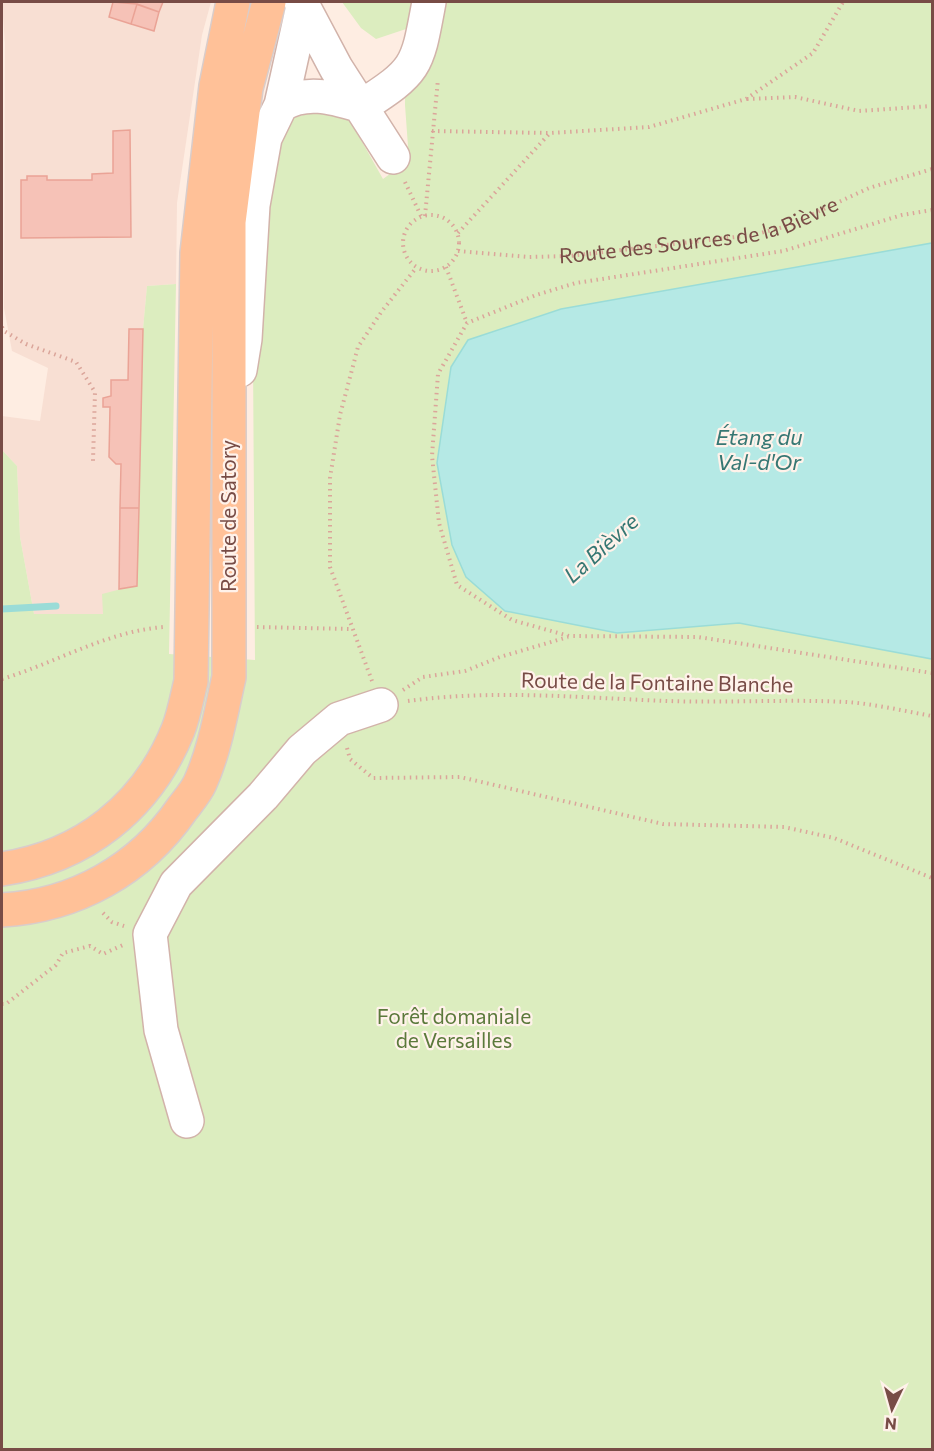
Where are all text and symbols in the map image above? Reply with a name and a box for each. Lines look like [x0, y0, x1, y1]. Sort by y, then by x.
street label: Route des Sources de la Bièvre [559, 190, 841, 267]
water label: Étang du Val-d'Or [715, 423, 803, 475]
street label: Route de Satory [215, 440, 240, 592]
water label: La Bièvre [558, 507, 644, 588]
street label: Route de la Fontaine Blanche [521, 667, 793, 696]
park label: Forêt domaniale de Versailles [377, 1003, 531, 1052]
north arrow [862, 1379, 922, 1439]
text: N [884, 1414, 897, 1434]

